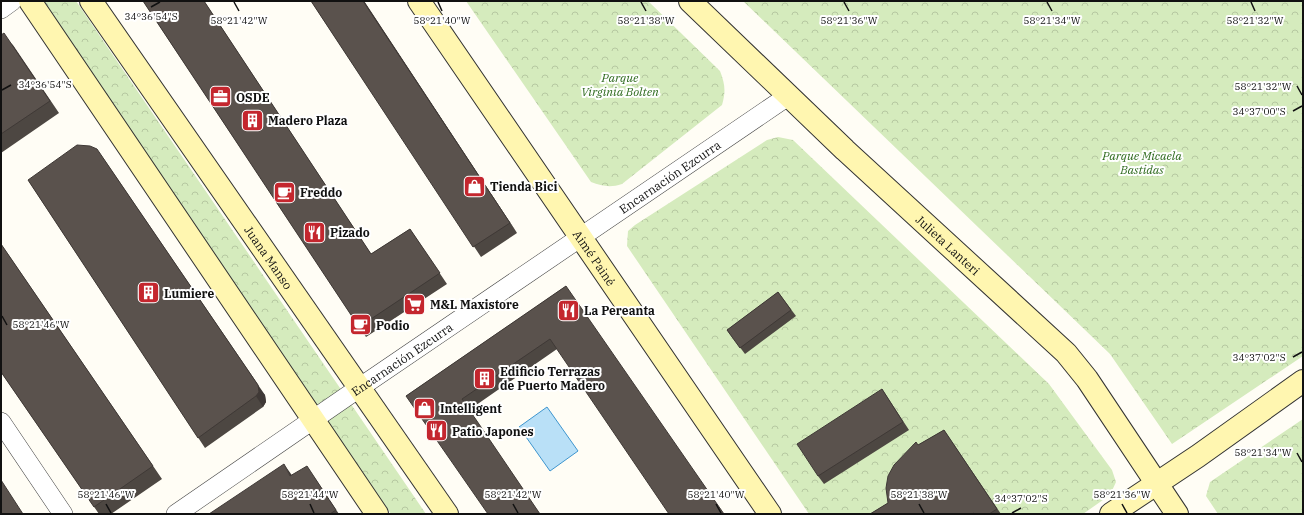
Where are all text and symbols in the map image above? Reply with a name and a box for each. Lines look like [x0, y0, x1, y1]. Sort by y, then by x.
text: 34°36'54"S [124, 10, 178, 23]
text: 58°21'42"W [210, 14, 268, 27]
text: 58°21'40"W [413, 14, 471, 27]
text: 58°21'38"W [617, 14, 675, 27]
text: 58°21'36"W [820, 14, 878, 27]
text: 58°21'34"W [1023, 14, 1081, 27]
text: 58°21'32"W [1226, 14, 1284, 27]
park label: Parque Virginia Bolten [581, 70, 659, 99]
text: 34°36'54"S [18, 78, 72, 91]
text: 58°21'32"W [1234, 80, 1292, 93]
office icon: OSDE [208, 84, 234, 110]
place label: OSDE [236, 90, 270, 105]
text: 34°37'00"S [1232, 105, 1286, 118]
building icon: Madero Plaza [240, 107, 266, 133]
place label: Madero Plaza [268, 113, 348, 128]
street label: Encarnación Ezcurra [616, 136, 724, 216]
park label: Parque Micaela Bastidas [1101, 148, 1182, 177]
shop icon: Tienda Bici [462, 173, 488, 199]
cafe icon: Freddo [272, 179, 298, 205]
place label: Tienda Bici [490, 179, 557, 194]
place label: Freddo [300, 185, 342, 200]
street label: Julieta Lanteri [913, 212, 983, 278]
restaurant icon: Pizado [301, 219, 327, 245]
street label: Juana Manso [242, 223, 296, 292]
place label: Pizado [330, 225, 370, 240]
street label: Aimé Painé [570, 227, 619, 289]
building icon: Lumiere [136, 280, 162, 306]
place label: Lumiere [164, 286, 215, 301]
supermarket icon: M&L Maxistore [401, 291, 427, 317]
place label: M&L Maxistore [430, 297, 519, 312]
restaurant icon: La Pereanta [555, 297, 581, 323]
place label: La Pereanta [584, 303, 655, 318]
cafe icon: Podio [348, 312, 374, 338]
text: 58°21'46"W [12, 318, 70, 331]
place label: Podio [376, 318, 410, 333]
street label: Encarnación Ezcurra [348, 319, 456, 399]
text: 34°37'02"S [1232, 351, 1286, 364]
place label: Edificio Terrazas de Puerto Madero [500, 364, 605, 393]
building icon: Edificio Terrazas de Puerto Madero [472, 365, 498, 391]
shop icon: Intelligent [412, 395, 438, 421]
place label: Intelligent [440, 401, 502, 416]
restaurant icon: Patio Japones [424, 418, 450, 444]
place label: Patio Japones [452, 424, 534, 439]
text: 58°21'34"W [1234, 446, 1292, 459]
text: 58°21'46"W [77, 488, 135, 501]
text: 58°21'44"W [281, 488, 339, 501]
text: 58°21'42"W [484, 488, 542, 501]
text: 58°21'40"W [687, 488, 745, 501]
text: 58°21'38"W [890, 488, 948, 501]
text: 58°21'36"W [1093, 488, 1151, 501]
text: 34°37'02"S [994, 492, 1048, 505]

